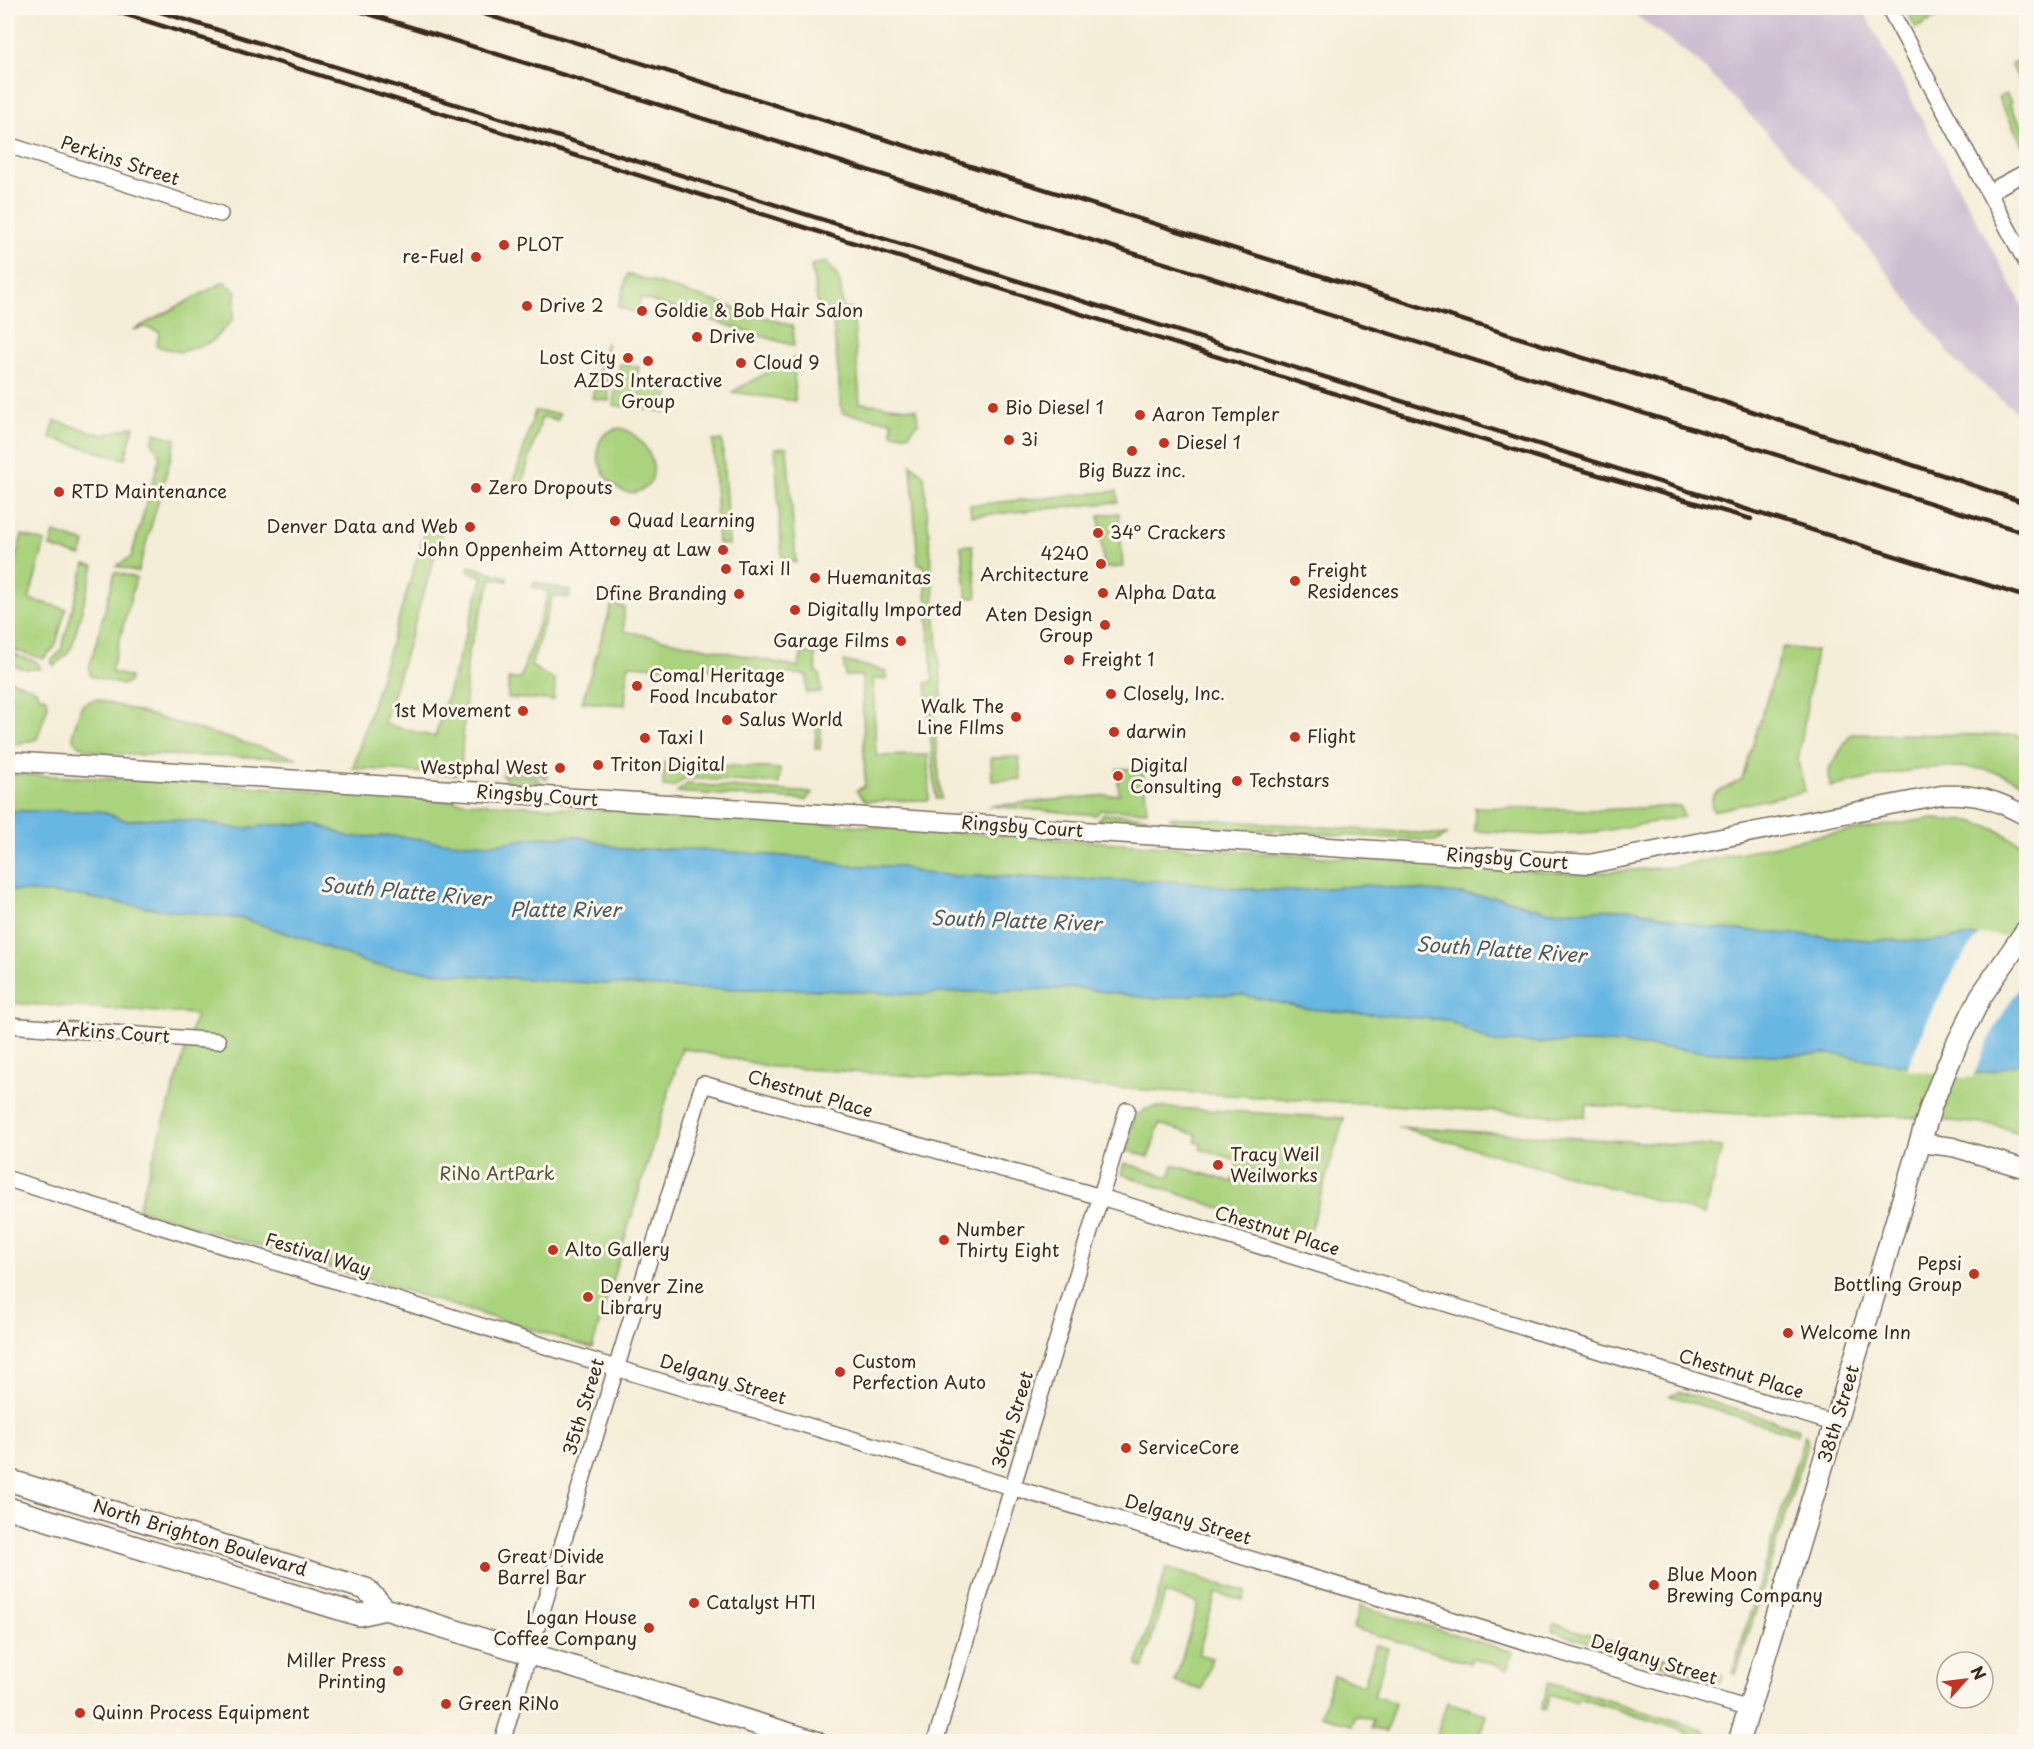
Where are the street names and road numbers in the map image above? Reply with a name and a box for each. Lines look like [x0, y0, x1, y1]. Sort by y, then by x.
street label: Perkins Street [58, 128, 183, 191]
street label: Ringsby Court [475, 777, 599, 812]
street label: Ringsby Court [960, 808, 1084, 843]
street label: Ringsby Court [1445, 840, 1569, 875]
street label: Arkins Court [55, 1014, 171, 1049]
street label: Chestnut Place [745, 1062, 876, 1123]
street label: Chestnut Place [1212, 1198, 1343, 1261]
street label: Festival Way [262, 1225, 375, 1282]
street label: Chestnut Place [1676, 1341, 1807, 1404]
street label: Delgany Street [657, 1347, 790, 1411]
street label: 35th Street [555, 1355, 610, 1459]
street label: 38th Street [1810, 1361, 1865, 1466]
street label: 36th Street [984, 1367, 1039, 1472]
street label: Delgany Street [1122, 1487, 1255, 1551]
street label: North Brighton Boulevard [90, 1491, 311, 1582]
street label: Delgany Street [1588, 1627, 1721, 1691]

